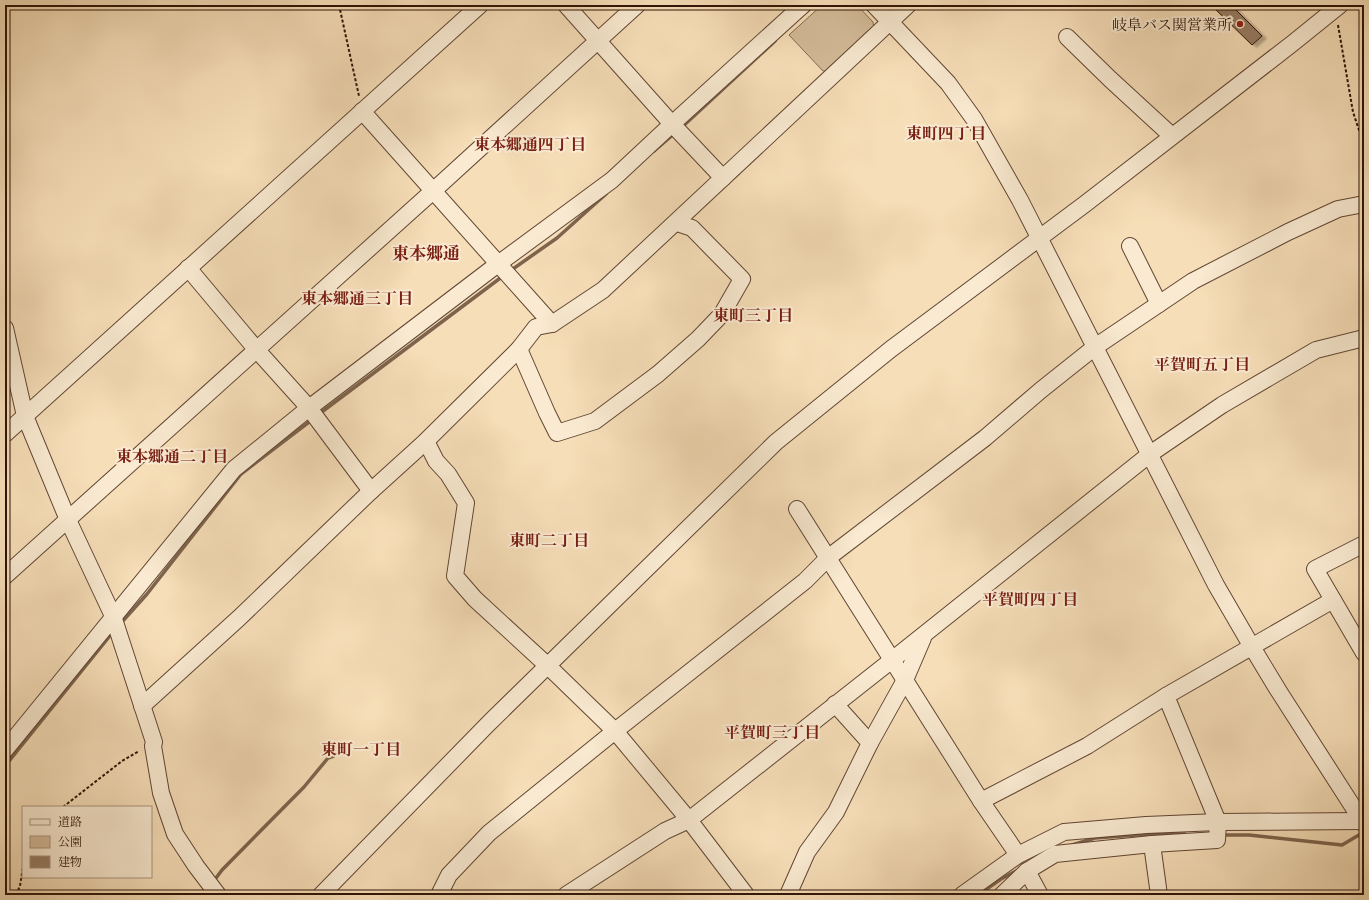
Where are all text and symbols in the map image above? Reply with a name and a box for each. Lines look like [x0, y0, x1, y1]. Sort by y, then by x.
place label: 岐阜バス関営業所 [1112, 15, 1232, 34]
marker: 岐阜バス関営業所 [1235, 19, 1245, 29]
district label: 東町四丁目 [906, 123, 986, 144]
district label: 東本郷通四丁目 [474, 134, 586, 155]
district label: 東本郷通 [392, 242, 460, 264]
district label: 東本郷通三丁目 [301, 288, 413, 309]
district label: 東町三丁目 [713, 305, 793, 326]
district label: 平賀町五丁目 [1154, 354, 1250, 375]
district label: 東本郷通二丁目 [116, 446, 228, 467]
district label: 東町二丁目 [509, 530, 589, 551]
district label: 平賀町四丁目 [982, 589, 1078, 610]
district label: 平賀町三丁目 [724, 722, 820, 743]
district label: 東町一丁目 [321, 739, 401, 760]
legend [22, 806, 152, 878]
text: 道路 [58, 814, 82, 830]
text: 公園 [58, 834, 82, 850]
text: 建物 [58, 854, 82, 870]

